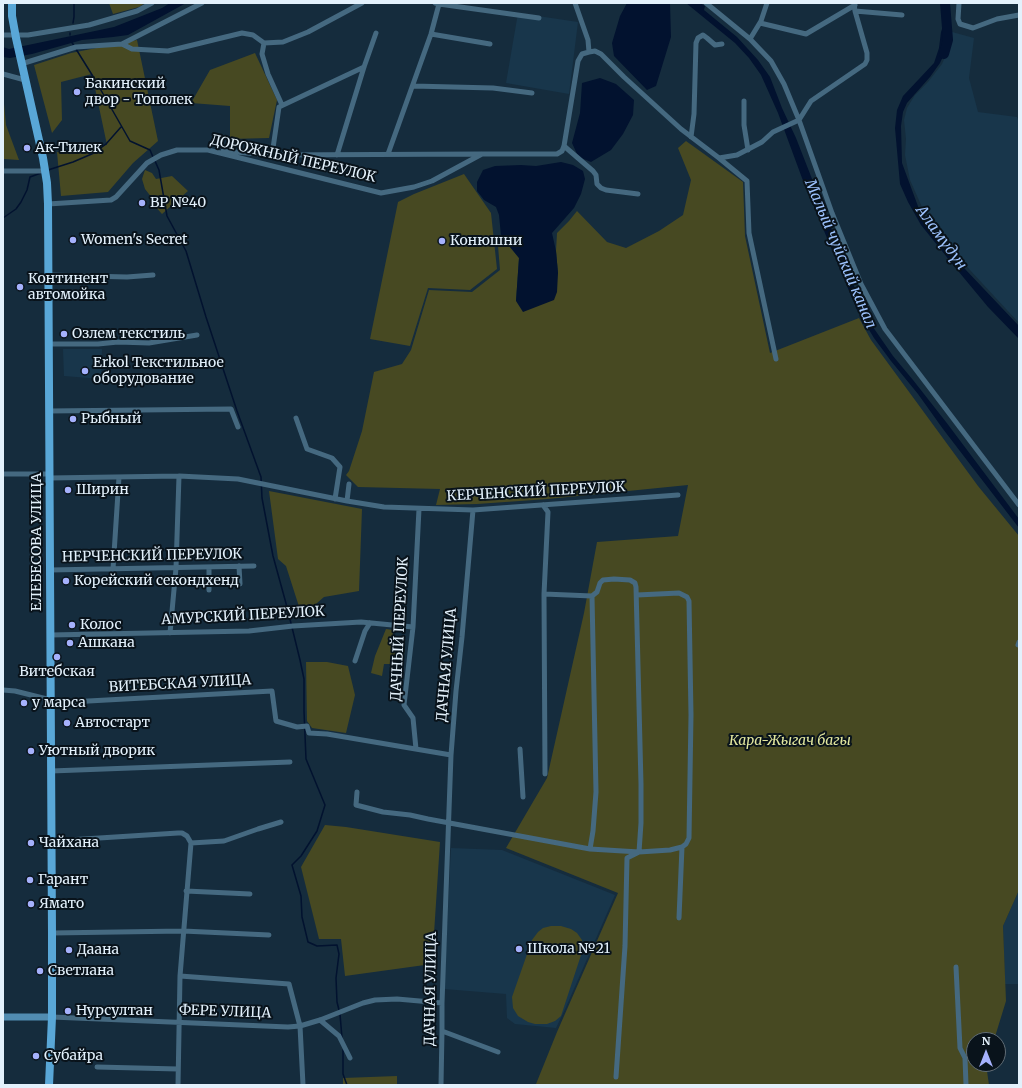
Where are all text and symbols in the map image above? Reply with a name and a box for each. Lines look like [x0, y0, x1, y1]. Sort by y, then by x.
place label: Бакинский двор - Тополек [85, 76, 193, 108]
marker: Бакинский двор - Тополек [72, 87, 82, 97]
street label: ДОРОЖНЫЙ ПЕРЕУЛОК [209, 132, 377, 186]
place label: Ак-Тилек [35, 140, 102, 156]
marker: Ак-Тилек [22, 143, 32, 153]
water label: Малый чуйский канал [800, 177, 880, 331]
place label: BP №40 [150, 195, 206, 211]
marker: BP №40 [137, 198, 147, 208]
water label: Аламүдүн [912, 202, 970, 274]
place label: Women's Secret [81, 232, 188, 248]
place label: Конюшни [450, 233, 522, 249]
marker: Women's Secret [68, 235, 78, 245]
marker: Конюшни [437, 236, 447, 246]
place label: Континент автомойка [28, 271, 108, 304]
marker: Континент автомойка [15, 282, 25, 292]
place label: Озлем текстиль [72, 326, 185, 342]
marker: Озлем текстиль [59, 329, 69, 339]
place label: Erkol Текстильное оборудование [93, 355, 224, 388]
marker: Erkol Текстильное оборудование [80, 366, 90, 376]
place label: Рыбный [81, 411, 141, 427]
marker: Рыбный [68, 414, 78, 424]
street label: ЕЛЕБЕСОВА УЛИЦА [29, 473, 45, 611]
street label: КЕРЧЕНСКИЙ ПЕРЕУЛОК [446, 479, 626, 505]
place label: Ширин [76, 482, 129, 498]
marker: Ширин [63, 485, 73, 495]
street label: НЕРЧЕНСКИЙ ПЕРЕУЛОК [62, 546, 242, 566]
street label: ДАЧНЫЙ ПЕРЕУЛОК [388, 556, 412, 702]
place label: Корейский секондхенд [74, 573, 239, 589]
marker: Корейский секондхенд [61, 576, 71, 586]
street label: АМУРСКИЙ ПЕРЕУЛОК [161, 603, 325, 629]
street label: ДАЧНАЯ УЛИЦА [434, 607, 460, 723]
place label: Колос [80, 617, 121, 633]
marker: Колос [67, 620, 77, 630]
place label: Ашкана [78, 635, 135, 651]
marker: Ашкана [65, 638, 75, 648]
marker: Витебская [52, 652, 62, 662]
place label: Витебская [19, 664, 95, 680]
street label: ВИТЕБСКАЯ УЛИЦА [108, 672, 252, 696]
place label: у марса [32, 695, 86, 711]
marker: у марса [19, 698, 29, 708]
place label: Автостарт [75, 715, 150, 731]
marker: Автостарт [62, 718, 72, 728]
park label: Кара-Жыгач багы [729, 733, 851, 749]
place label: Уютный дворик [39, 743, 155, 759]
marker: Уютный дворик [26, 746, 36, 756]
place label: Чайхана [39, 835, 99, 851]
marker: Чайхана [26, 838, 36, 848]
place label: Гарант [38, 872, 88, 888]
marker: Гарант [25, 875, 35, 885]
place label: Ямато [39, 896, 84, 912]
marker: Ямато [26, 899, 36, 909]
street label: ДАЧНАЯ УЛИЦА [422, 932, 440, 1046]
place label: Школа №21 [527, 941, 610, 957]
place label: Даана [77, 942, 119, 958]
marker: Школа №21 [514, 944, 524, 954]
marker: Даана [64, 945, 74, 955]
place label: Светлана [48, 963, 114, 979]
marker: Светлана [35, 966, 45, 976]
street label: ФЕРЕ УЛИЦА [179, 1002, 271, 1022]
place label: Нурсултан [76, 1003, 153, 1019]
marker: Нурсултан [63, 1006, 73, 1016]
north arrow [966, 1032, 1006, 1072]
text: N [982, 1034, 990, 1048]
place label: Субайра [44, 1048, 103, 1064]
marker: Субайра [31, 1051, 41, 1061]

